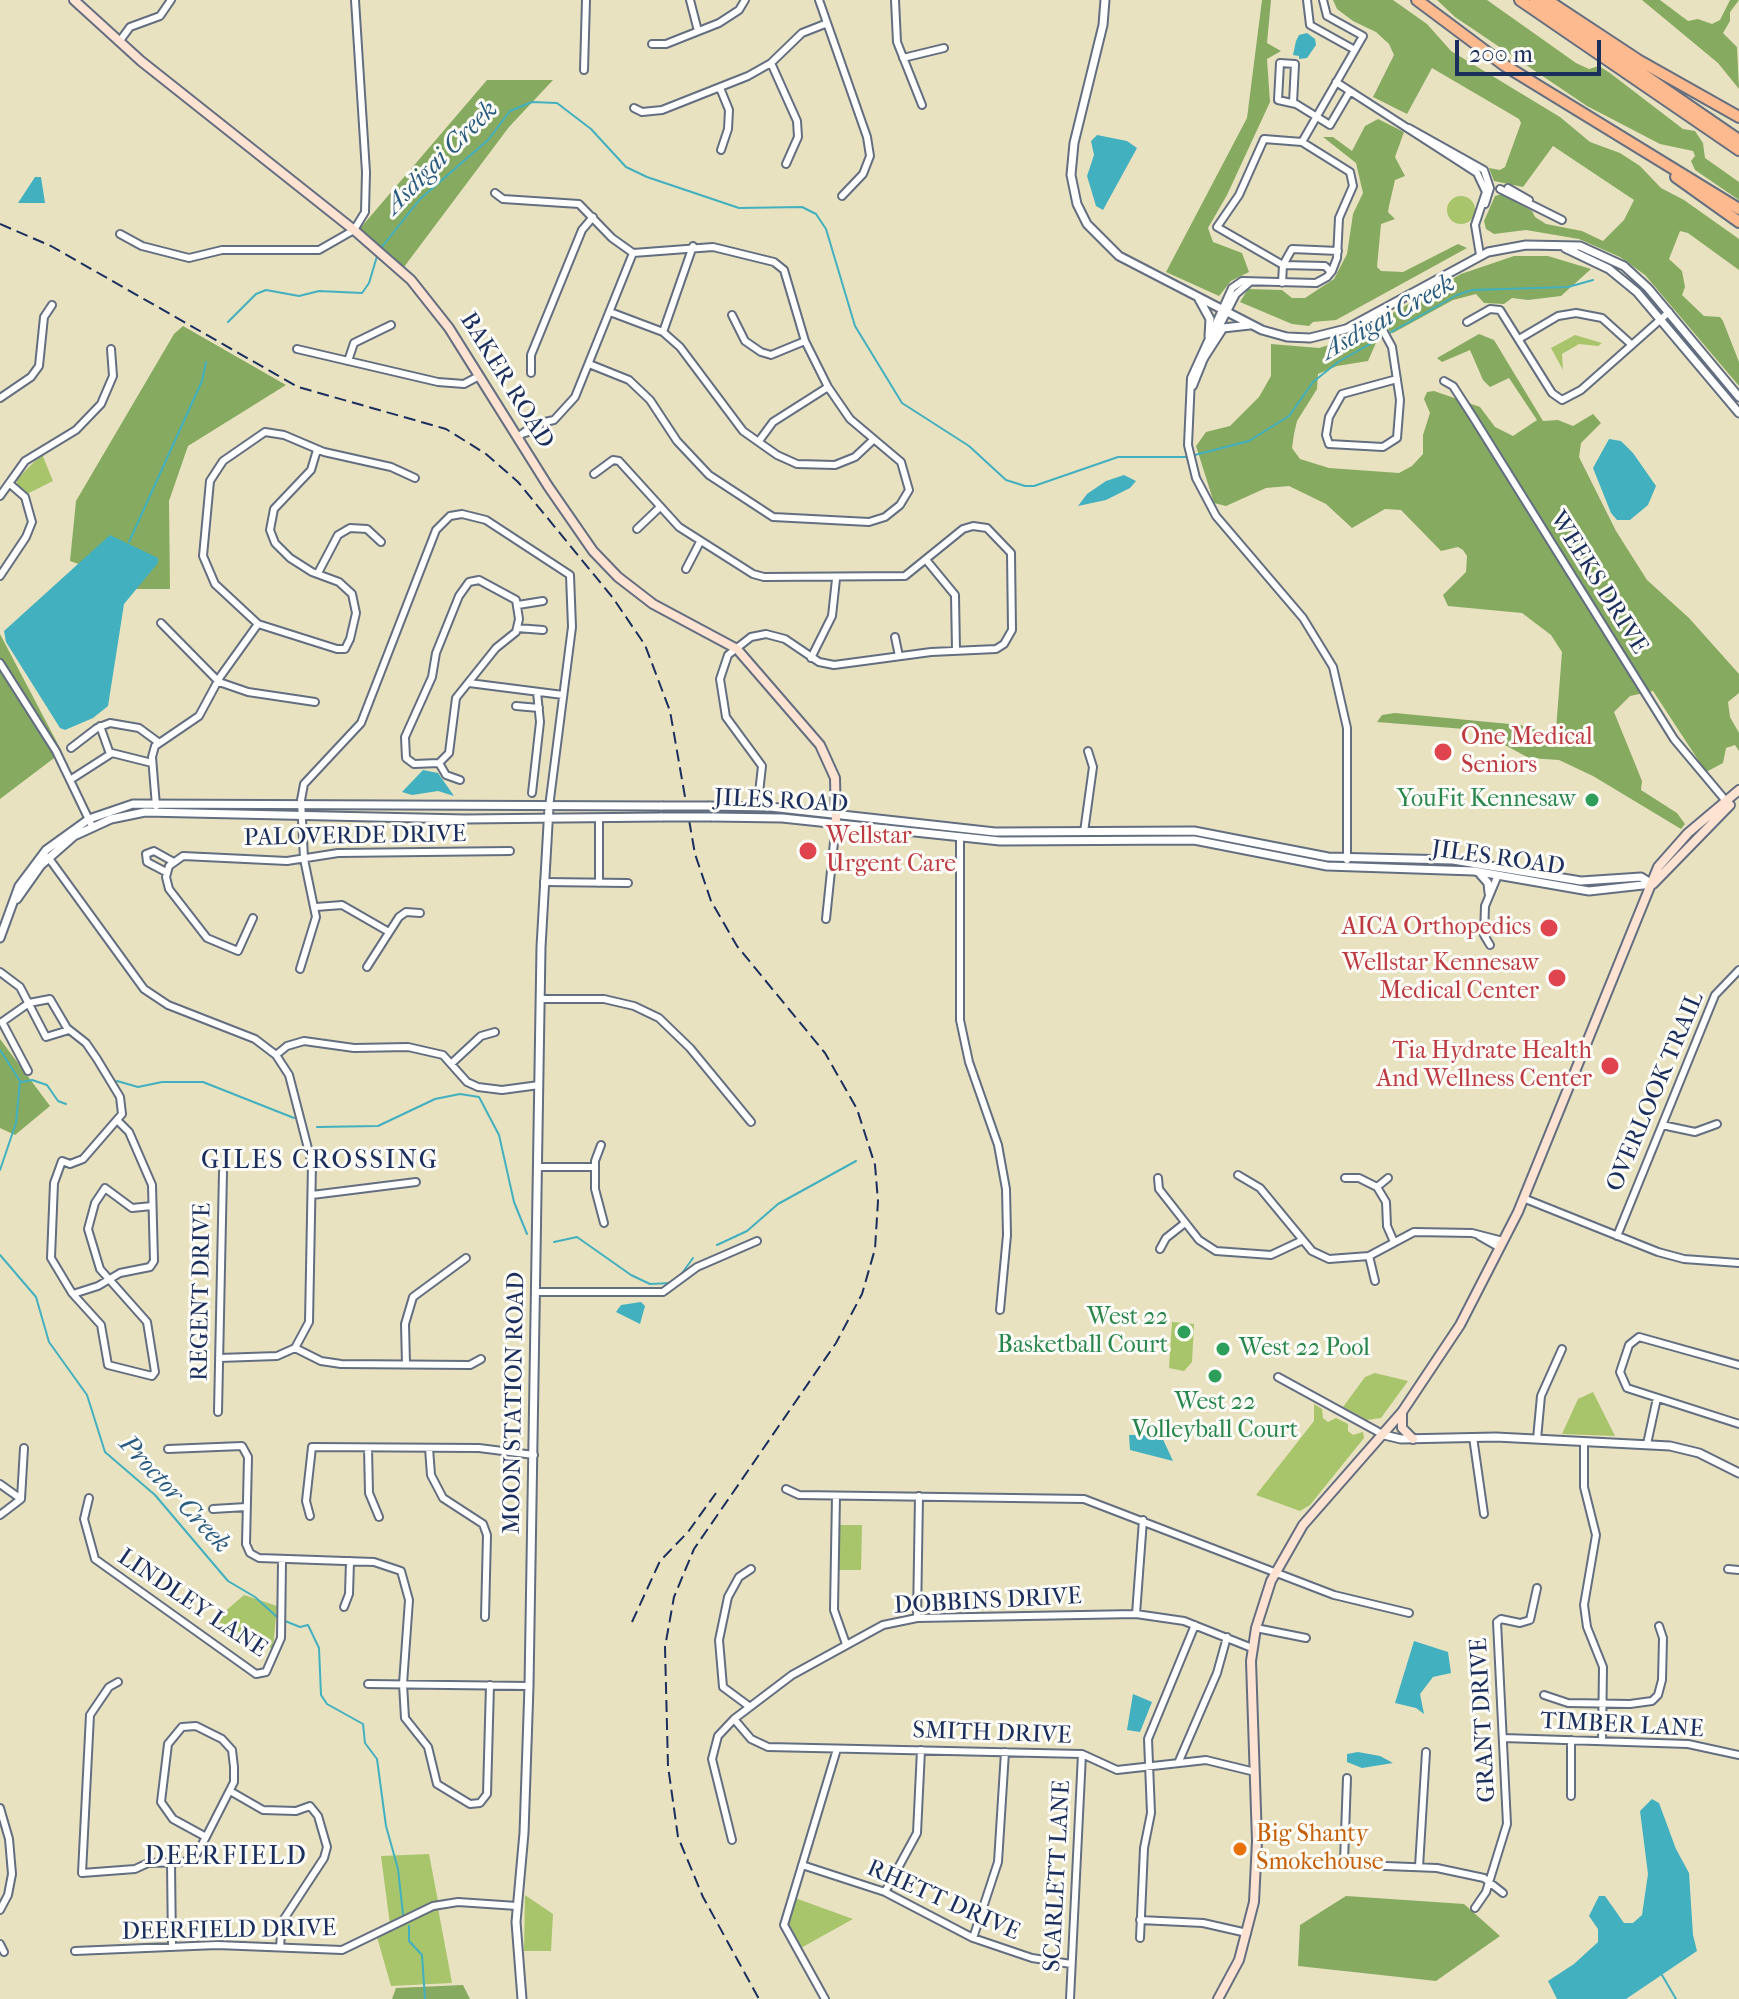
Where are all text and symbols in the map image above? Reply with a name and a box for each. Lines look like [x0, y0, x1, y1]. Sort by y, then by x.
scale bar [1459, 24, 1605, 74]
text: 200 m [1469, 40, 1533, 68]
water label: Asdigai Creek [379, 95, 505, 221]
water label: Asdigai Creek [1317, 269, 1461, 367]
street label: BAKER ROAD [453, 308, 559, 454]
street label: WEEKS DRIVE [1543, 506, 1653, 660]
place label: One Medical Seniors [1461, 724, 1593, 780]
marker: One Medical Seniors [1432, 741, 1454, 763]
street label: JILES ROAD [713, 784, 849, 820]
place label: YouFit Kennesaw [1397, 786, 1576, 814]
marker: YouFit Kennesaw [1583, 791, 1601, 809]
street label: PALOVERDE DRIVE [243, 821, 467, 853]
place label: Wellstar Urgent Care [826, 823, 956, 879]
street label: JILES ROAD [1430, 835, 1566, 883]
marker: Wellstar Urgent Care [797, 840, 819, 862]
place label: AICA Orthopedics [1342, 914, 1531, 942]
marker: AICA Orthopedics [1538, 917, 1560, 939]
place label: Wellstar Kennesaw Medical Center [1342, 950, 1539, 1006]
marker: Wellstar Kennesaw Medical Center [1546, 967, 1568, 989]
street label: OVERLOOK TRAIL [1601, 988, 1711, 1196]
place label: Tia Hydrate Health And Wellness Center [1376, 1038, 1592, 1094]
marker: Tia Hydrate Health And Wellness Center [1599, 1055, 1621, 1077]
district label: GILES CROSSING [201, 1146, 439, 1178]
street label: REGENT DRIVE [186, 1203, 218, 1381]
street label: MOON STATION ROAD [498, 1272, 532, 1534]
place label: West 22 Basketball Court [997, 1304, 1168, 1360]
marker: West 22 Basketball Court [1175, 1323, 1193, 1341]
place label: West 22 Pool [1239, 1335, 1370, 1363]
marker: West 22 Pool [1214, 1340, 1232, 1358]
marker: West 22 Volleyball Court [1206, 1367, 1224, 1385]
place label: West 22 Volleyball Court [1132, 1389, 1298, 1445]
water label: Proctor Creek [112, 1430, 236, 1560]
street label: LINDLEY LANE [112, 1543, 272, 1665]
street label: DOBBINS DRIVE [893, 1583, 1083, 1621]
street label: GRANT DRIVE [1465, 1637, 1503, 1803]
street label: TIMBER LANE [1540, 1707, 1704, 1745]
street label: SMITH DRIVE [912, 1717, 1072, 1751]
street label: SCARLETT LANE [1039, 1779, 1077, 1973]
place label: Big Shanty Smokehouse [1256, 1821, 1384, 1877]
marker: Big Shanty Smokehouse [1231, 1840, 1249, 1858]
district label: DEERFIELD [144, 1842, 308, 1874]
street label: RHETT DRIVE [862, 1854, 1024, 1948]
street label: DEERFIELD DRIVE [121, 1915, 337, 1947]

